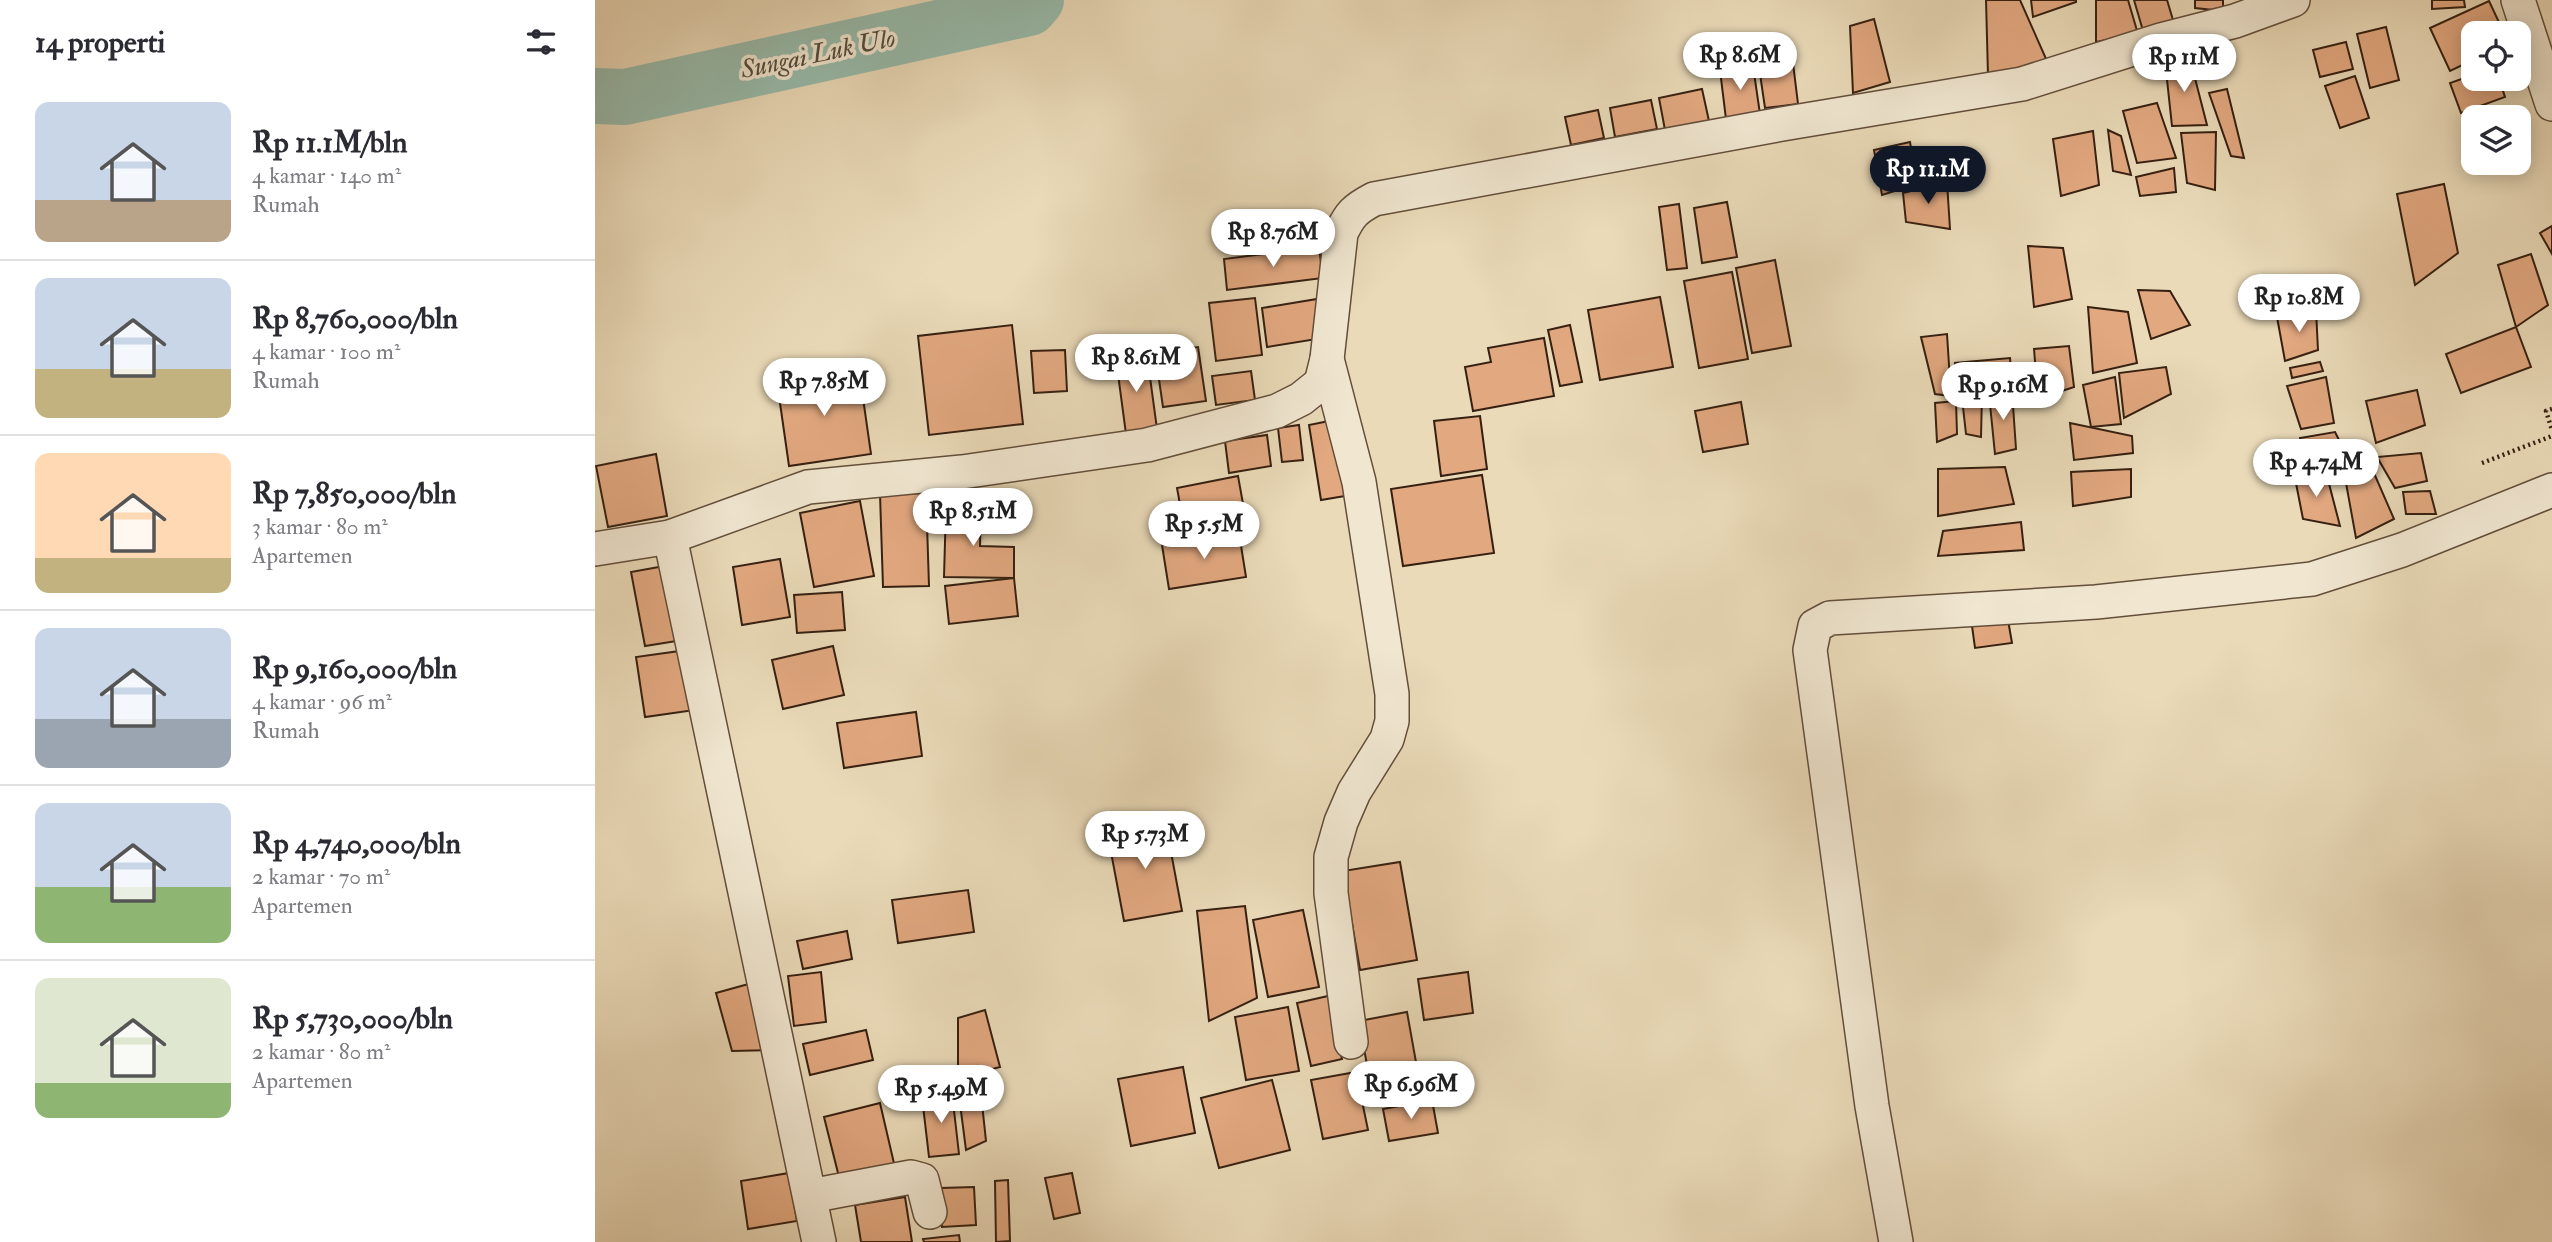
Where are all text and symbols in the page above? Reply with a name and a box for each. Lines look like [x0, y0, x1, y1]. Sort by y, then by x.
map controls [2461, 21, 2531, 175]
button: locate [2461, 21, 2531, 91]
water label: Sungai Luk Ulo [737, 22, 898, 86]
icon: filters [522, 23, 560, 61]
text: 14 properti [35, 24, 165, 61]
pin: Rp 8.6M [1675, 32, 1805, 92]
pin: Rp 11M [2127, 34, 2241, 94]
text: Rp 8.6M [1699, 40, 1781, 69]
text: Rp 11M [2148, 42, 2220, 71]
button: layers [2461, 105, 2531, 175]
text: Rp 11.1M/bln [252, 124, 407, 161]
icon: home [91, 130, 175, 214]
pin: Rp 11.1M [1856, 146, 2000, 206]
text: Rp 11.1M [1886, 154, 1970, 183]
text: 4 kamar · 140 m² [252, 161, 401, 190]
text: Rumah [252, 190, 320, 219]
pin: Rp 8.76M [1201, 210, 1345, 269]
text: Rp 8.76M [1227, 217, 1319, 246]
pin: Rp 10.8M [2227, 274, 2371, 334]
text: Rp 10.8M [2254, 282, 2344, 311]
text: Rp 8,760,000/bln [252, 300, 458, 337]
icon: home [91, 306, 175, 390]
pin: Rp 8.61M [1064, 334, 1208, 394]
text: 4 kamar · 100 m² [252, 337, 400, 366]
text: Rp 8.61M [1091, 342, 1181, 371]
pin: Rp 7.85M [752, 358, 896, 418]
pin: Rp 9.16M [1931, 362, 2075, 422]
text: Rumah [252, 366, 320, 395]
text: Rp 7.85M [779, 366, 869, 395]
text: Rp 9.16M [1957, 370, 2049, 399]
pin: Rp 4.74M [2244, 440, 2388, 499]
text: Rp 4.74M [2269, 447, 2363, 476]
text: Rp 7,850,000/bln [252, 475, 456, 512]
icon: home [91, 481, 175, 565]
pin: Rp 8.51M [901, 489, 1045, 548]
text: Rp 8.51M [929, 496, 1017, 525]
pin: Rp 5.5M [1139, 502, 1269, 561]
text: Rp 5.5M [1164, 509, 1244, 538]
text: 3 kamar · 80 m² [252, 512, 388, 541]
text: Apartemen [252, 541, 353, 570]
text: Rp 9,160,000/bln [252, 650, 457, 687]
icon: home [91, 656, 175, 740]
text: 4 kamar · 96 m² [252, 687, 392, 716]
text: Rumah [252, 716, 320, 745]
pin: Rp 5.73M [1073, 812, 1217, 871]
text: Rp 5.73M [1101, 819, 1189, 848]
text: Rp 4,740,000/bln [252, 825, 461, 862]
icon: home [91, 831, 175, 915]
text: 2 kamar · 70 m² [252, 862, 390, 891]
text: Apartemen [252, 891, 353, 920]
text: Rp 5,730,000/bln [252, 1000, 453, 1037]
icon: home [91, 1006, 175, 1090]
text: 2 kamar · 80 m² [252, 1037, 391, 1066]
pin: Rp 6.96M [1339, 1062, 1483, 1121]
text: Apartemen [252, 1066, 353, 1095]
pin: Rp 5.49M [869, 1066, 1013, 1125]
text: Rp 6.96M [1364, 1069, 1458, 1098]
text: Rp 5.49M [894, 1073, 988, 1102]

